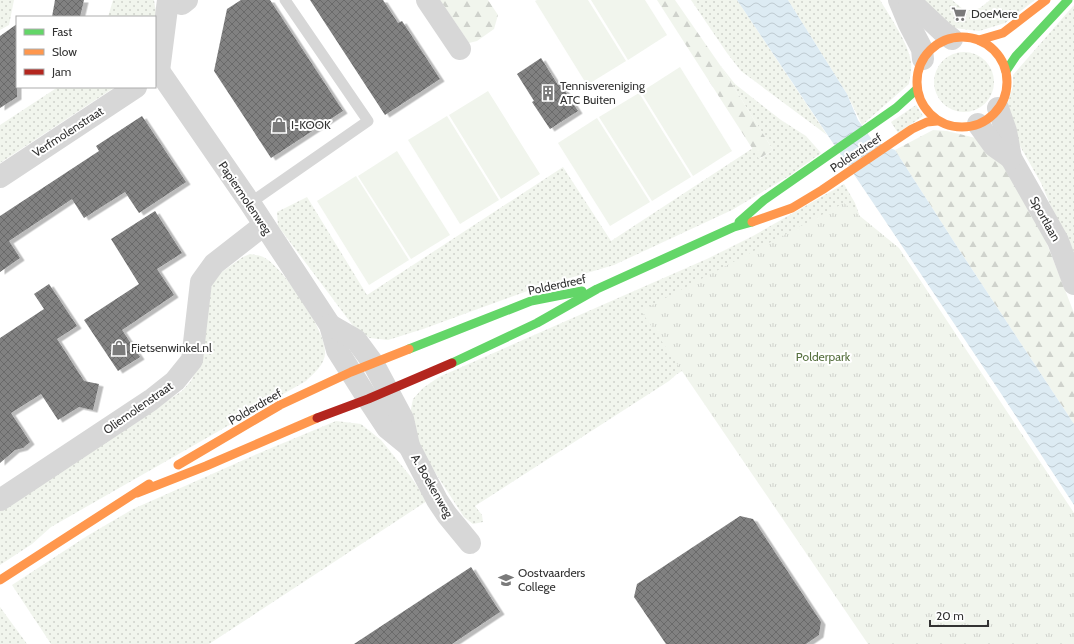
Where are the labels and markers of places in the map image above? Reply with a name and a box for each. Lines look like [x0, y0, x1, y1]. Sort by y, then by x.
supermarket icon: DoeMere [950, 5, 968, 23]
place label: DoeMere [971, 6, 1018, 21]
place label: Tennisvereniging ATC Buiten [560, 78, 646, 107]
building icon: Tennisvereniging ATC Buiten [539, 84, 557, 102]
shop icon: I-KOOK [270, 116, 288, 134]
place label: I-KOOK [291, 117, 331, 132]
shop icon: Fietsenwinkel.nl [110, 339, 128, 357]
place label: Fietsenwinkel.nl [131, 340, 212, 355]
place label: Oostvaarders College [518, 565, 585, 594]
school or university icon: Oostvaarders College [497, 571, 515, 589]

